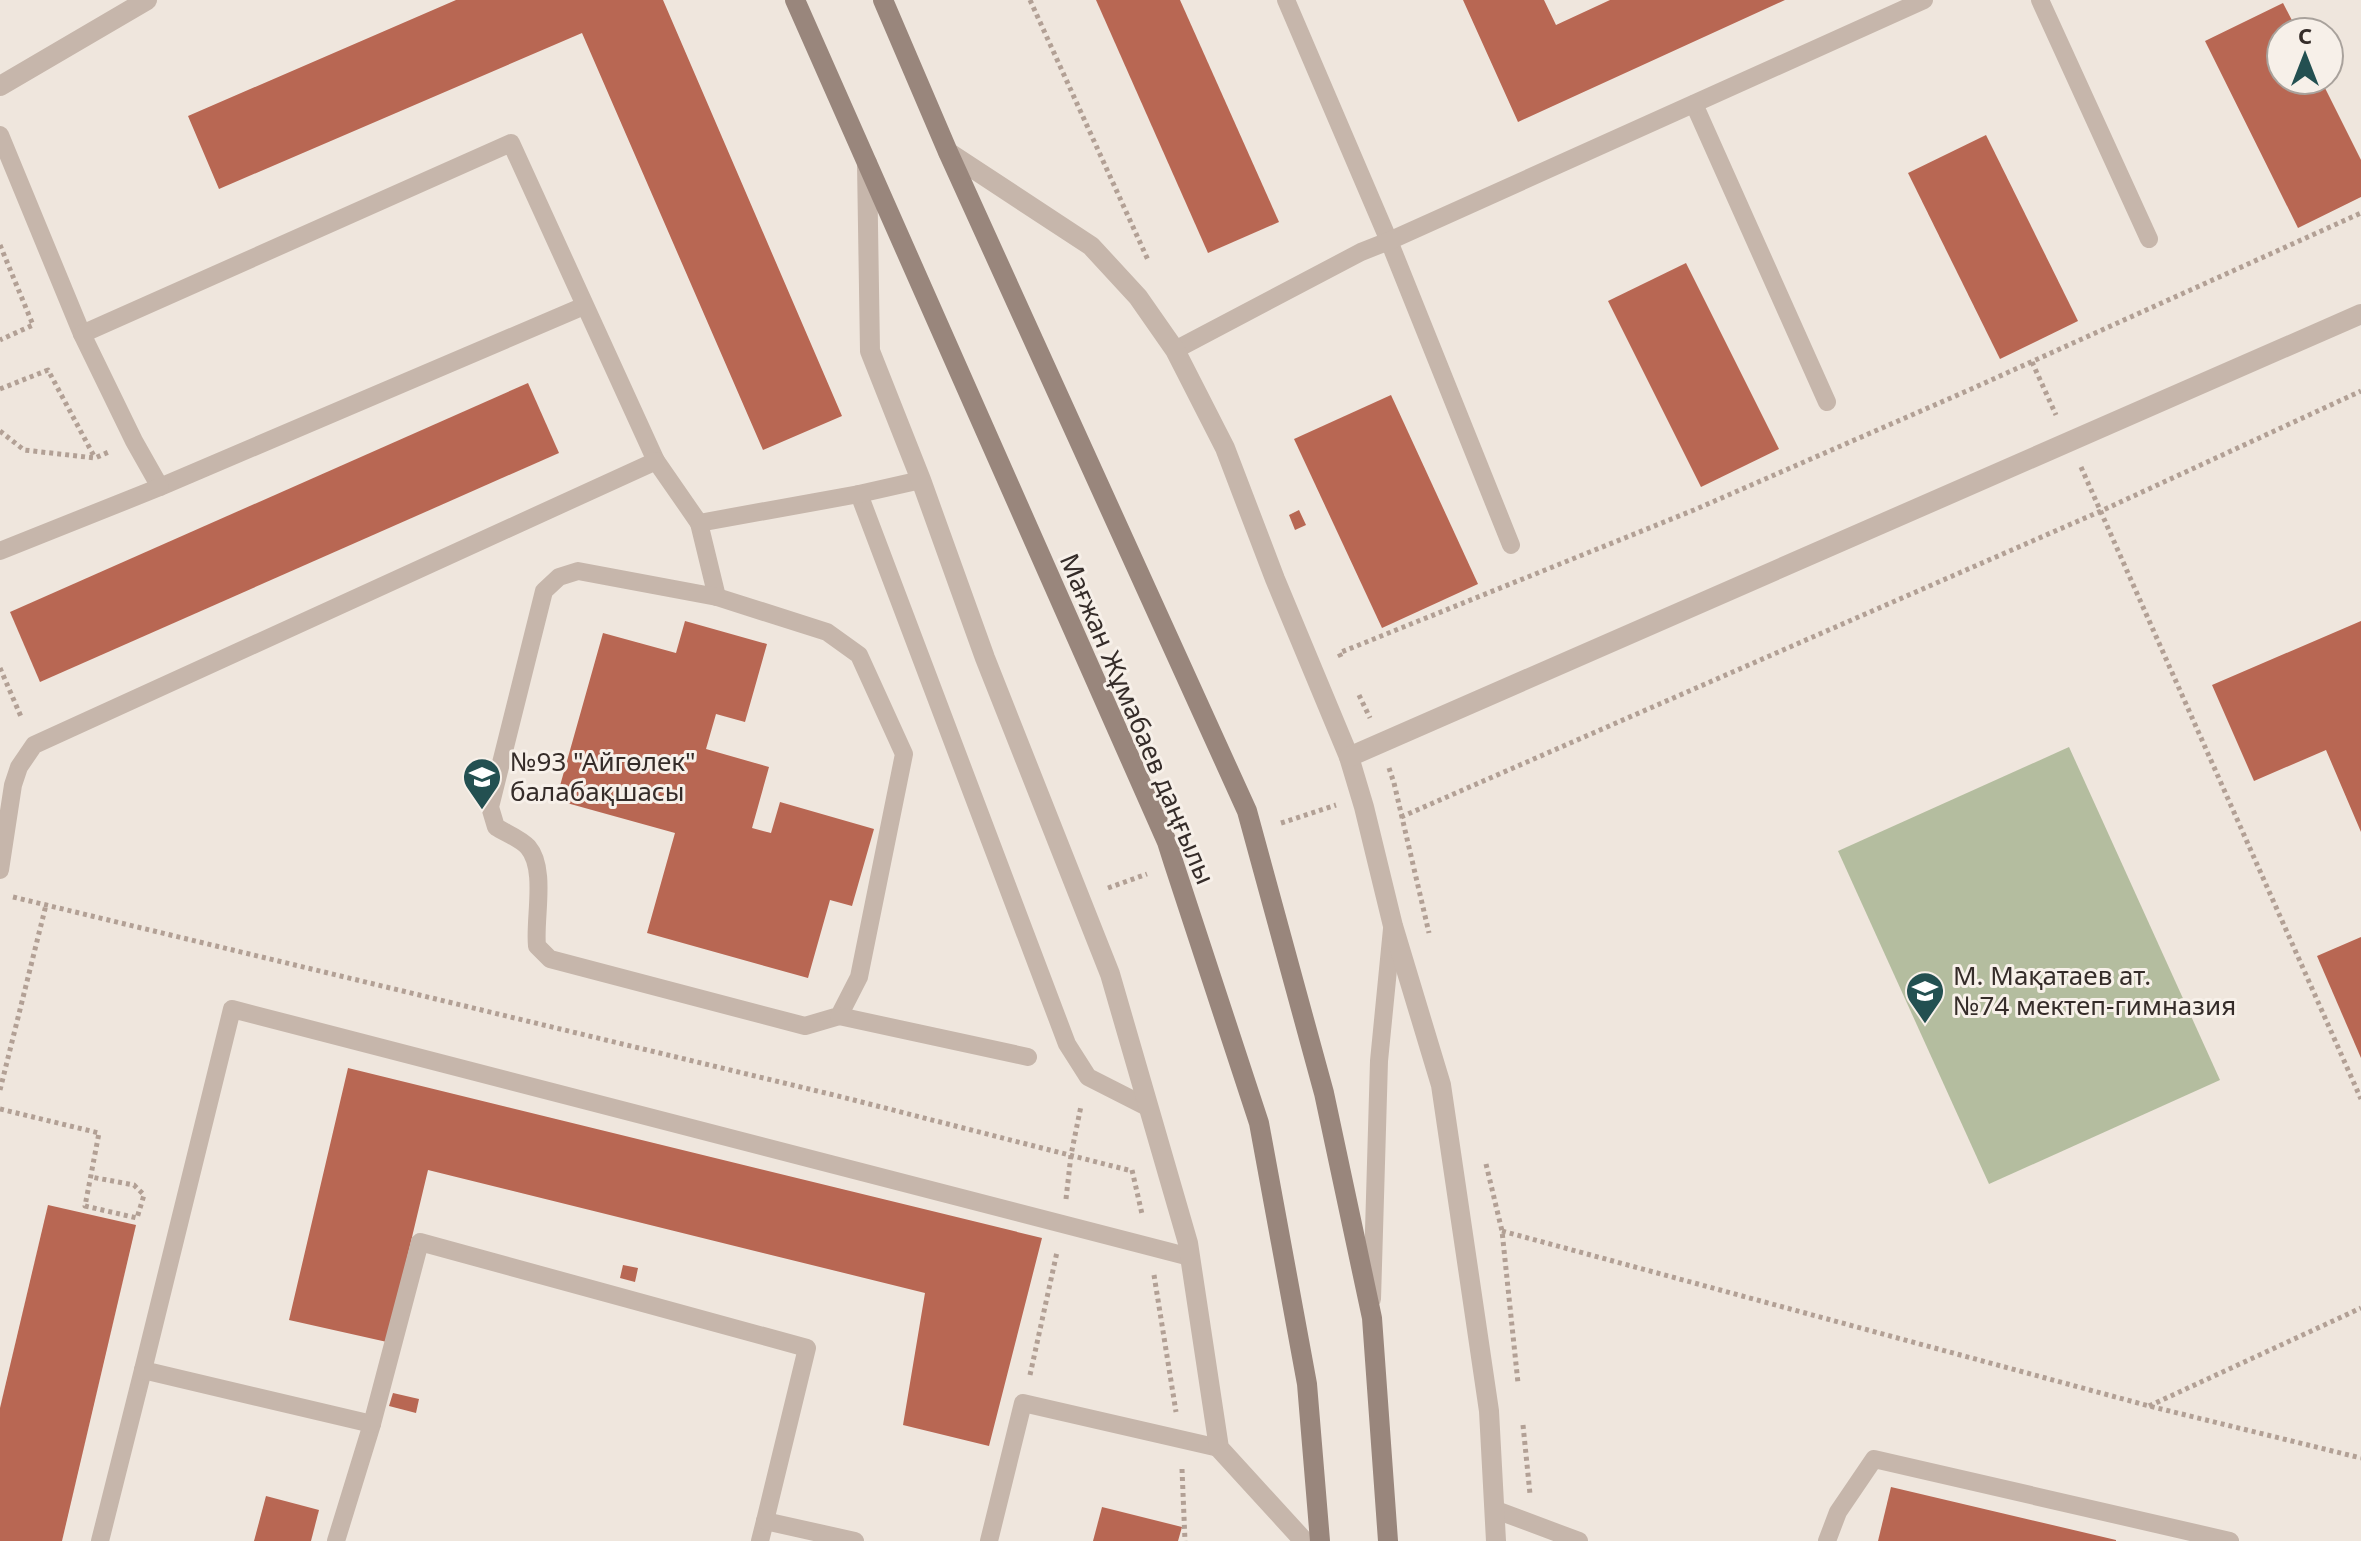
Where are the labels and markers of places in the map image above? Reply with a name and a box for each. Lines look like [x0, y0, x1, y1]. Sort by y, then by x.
place label: №93 "Айгөлек" балабақшасы [510, 743, 696, 809]
school or university icon: №93 "Айгөлек" балабақшасы [461, 756, 503, 811]
place label: М. Мақатаев ат. №74 мектеп-гимназия [1953, 957, 2236, 1023]
school or university icon: М. Мақатаев ат. №74 мектеп-гимназия [1904, 970, 1946, 1025]

